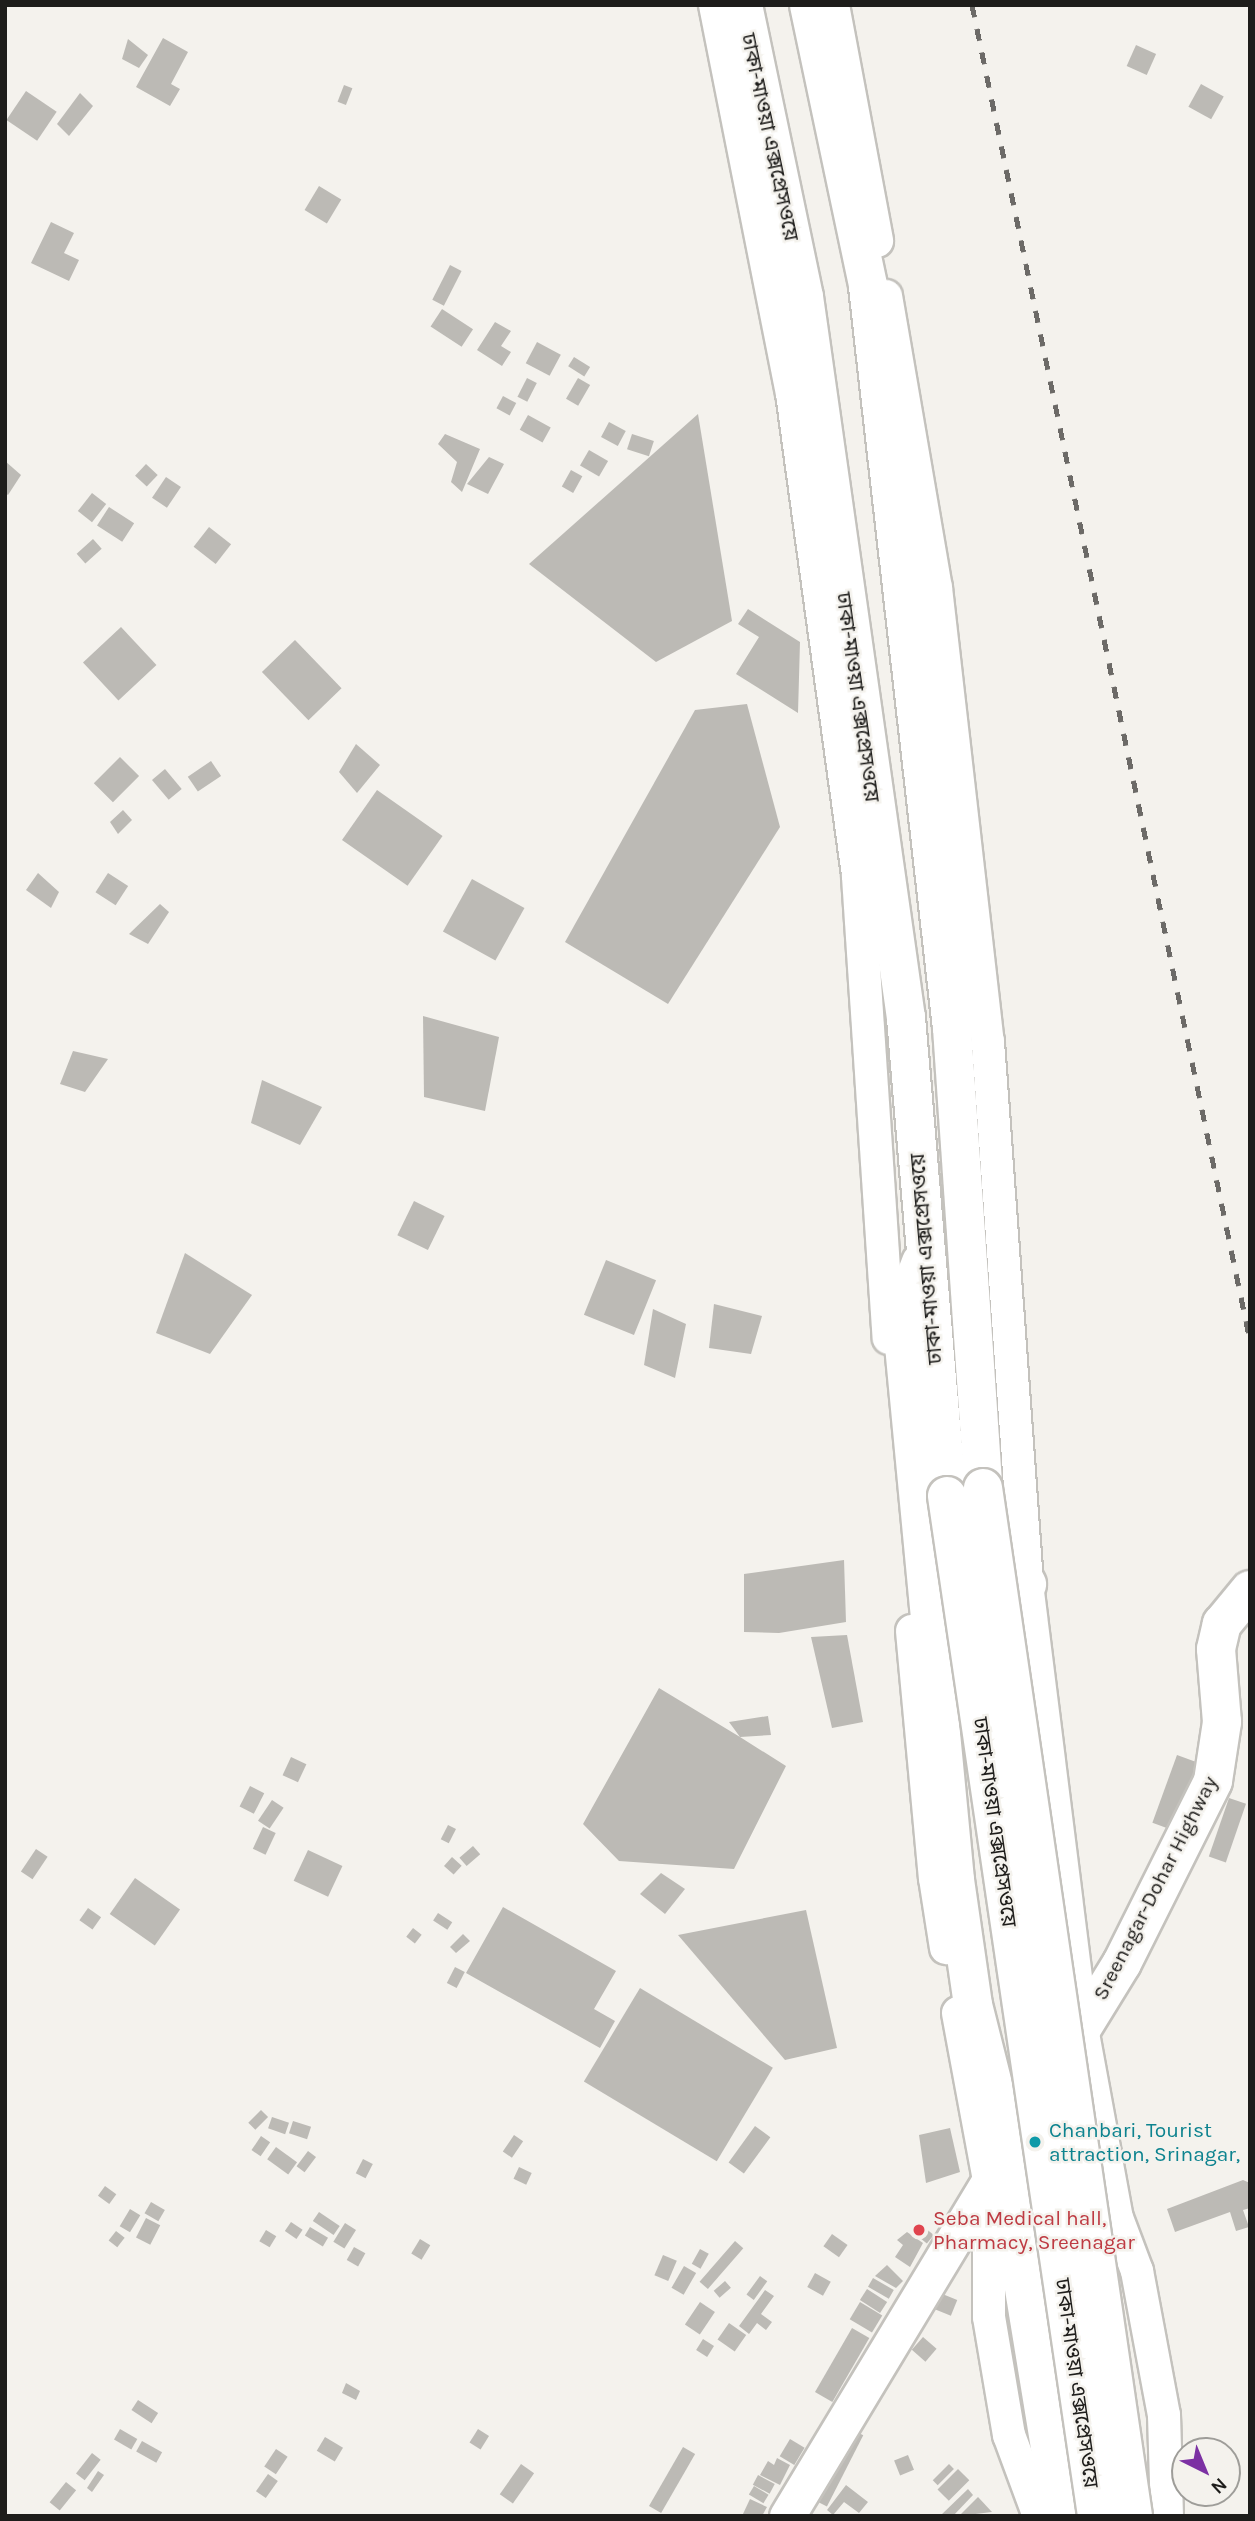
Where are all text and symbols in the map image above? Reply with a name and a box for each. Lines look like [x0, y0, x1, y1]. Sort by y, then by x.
street label: ঢাকা-মাওয়া এক্সপ্রেসওয়ে [736, 31, 804, 243]
street label: ঢাকা-মাওয়া এক্সপ্রেসওয়ে [831, 590, 885, 804]
street label: ঢাকা-মাওয়া এক্সপ্রেসওয়ে [904, 1153, 948, 1365]
street label: ঢাকা-মাওয়া এক্সপ্রেসওয়ে [968, 1715, 1022, 1929]
street label: Sreenagar-Dohar Highway [1087, 1772, 1223, 2004]
place label: Chanbari, Tourist attraction, Srinagar, [1049, 2117, 1240, 2167]
marker: Chanbari, Tourist attraction, Srinagar, [1027, 2134, 1043, 2150]
place label: Seba Medical hall, Pharmacy, Sreenagar [933, 2205, 1135, 2255]
marker: Seba Medical hall, Pharmacy, Sreenagar [911, 2222, 927, 2238]
street label: ঢাকা-মাওয়া এক্সপ্রেসওয়ে [1050, 2276, 1104, 2490]
north arrow [1171, 2437, 1241, 2507]
text: N [1206, 2473, 1231, 2499]

